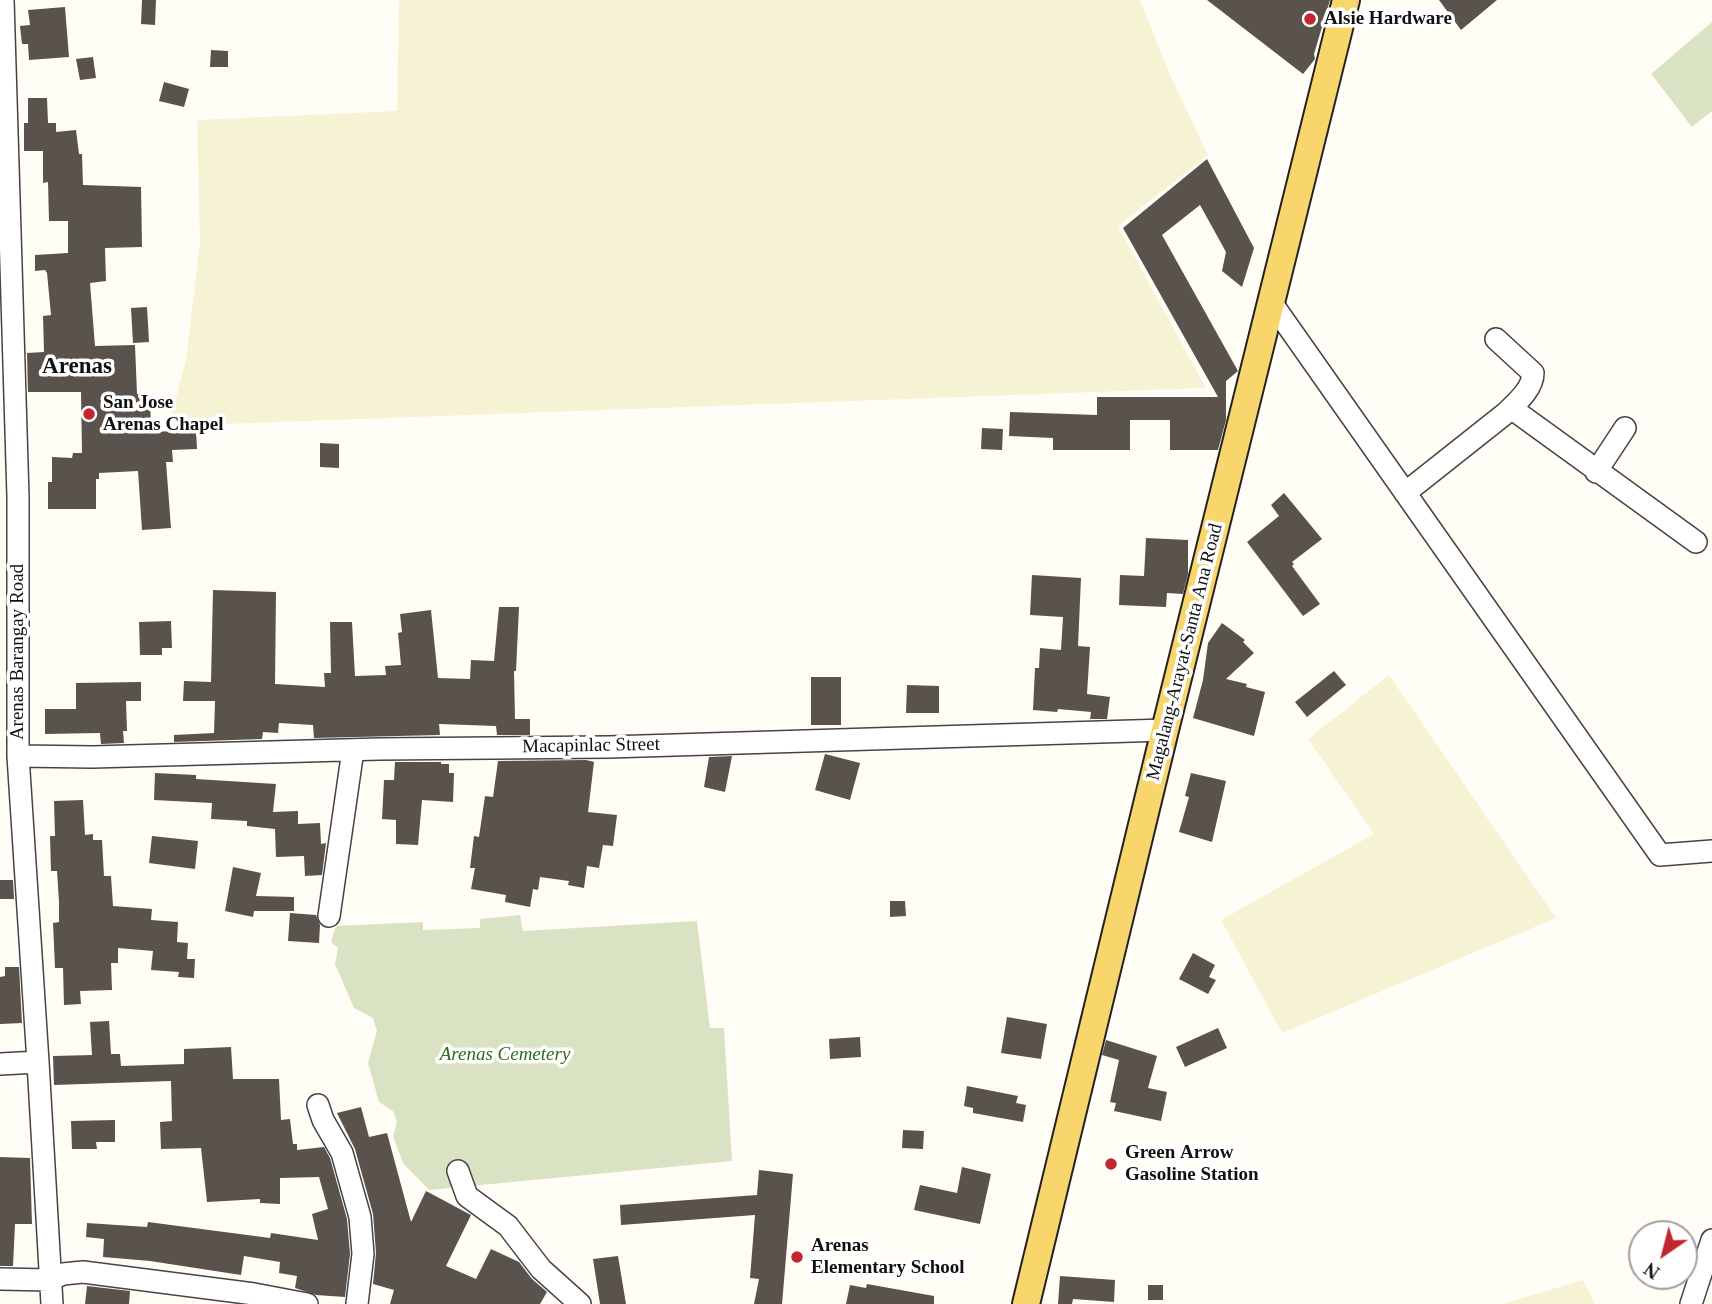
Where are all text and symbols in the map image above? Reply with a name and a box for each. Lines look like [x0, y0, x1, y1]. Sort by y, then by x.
place label: Alsie Hardware [1324, 8, 1452, 30]
marker: Alsie Hardware [1302, 11, 1318, 27]
district label: Arenas [42, 353, 112, 381]
place label: San Jose Arenas Chapel [103, 392, 224, 436]
marker: San Jose Arenas Chapel [81, 406, 97, 422]
street label: Magalang-Arayat-Santa Ana Road [1142, 521, 1228, 783]
street label: Arenas Barangay Road [7, 564, 29, 740]
street label: Macapinlac Street [522, 733, 660, 759]
park label: Arenas Cemetery [440, 1044, 570, 1066]
place label: Green Arrow Gasoline Station [1125, 1142, 1259, 1186]
marker: Green Arrow Gasoline Station [1103, 1156, 1119, 1172]
north arrow [1628, 1220, 1698, 1290]
place label: Arenas Elementary School [811, 1235, 965, 1279]
marker: Arenas Elementary School [789, 1249, 805, 1265]
text: N [1640, 1258, 1663, 1284]

